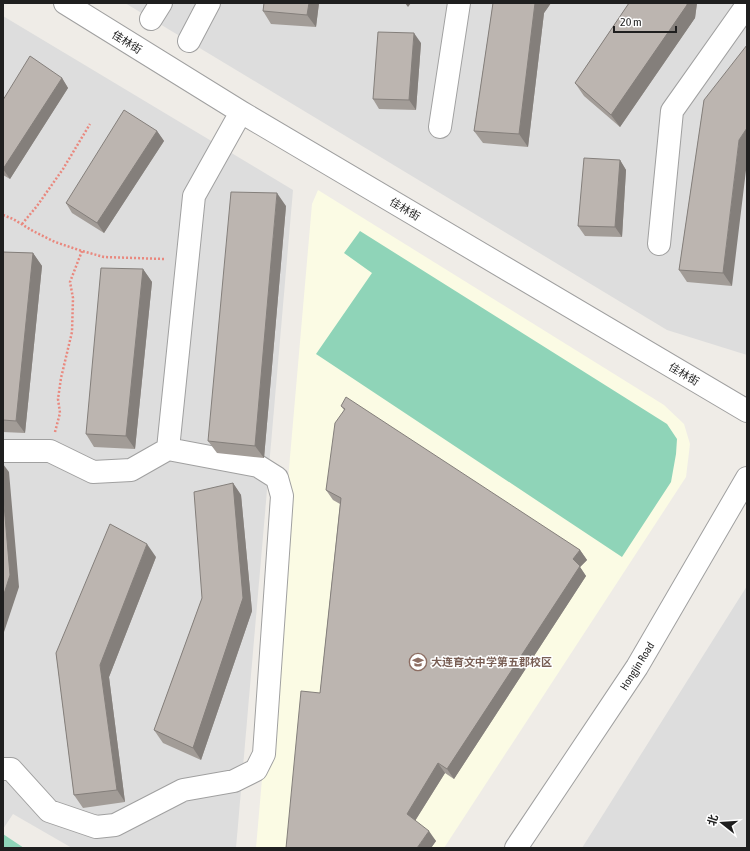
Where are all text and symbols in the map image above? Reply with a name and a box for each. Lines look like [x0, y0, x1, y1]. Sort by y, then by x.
scale bar [614, 8, 676, 34]
text: 20 m [620, 15, 642, 29]
street label: 佳林街 [110, 28, 144, 56]
street label: 佳林街 [388, 195, 422, 223]
street label: 佳林街 [667, 360, 701, 388]
street label: Hongjin Road [617, 640, 657, 692]
school or university icon: 大连育文中学第五郡校区 [408, 652, 428, 672]
place label: 大连育文中学第五郡校区 [431, 656, 552, 668]
north arrow [702, 803, 742, 843]
text: 北 [705, 813, 720, 827]

